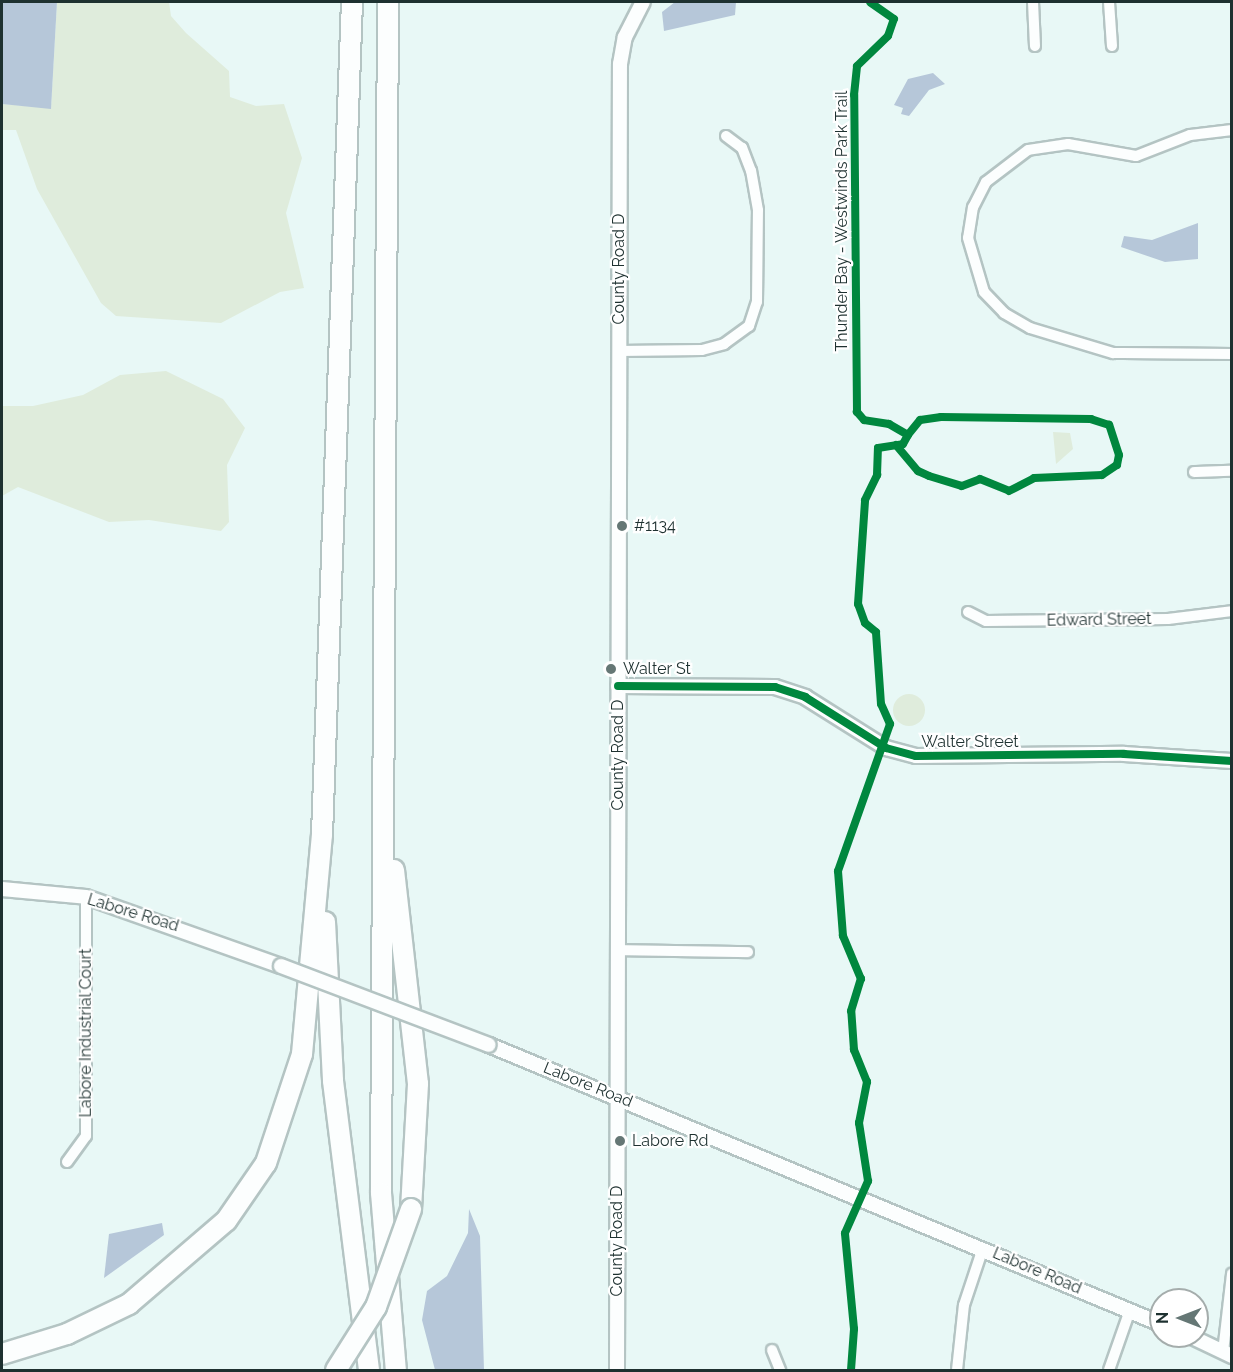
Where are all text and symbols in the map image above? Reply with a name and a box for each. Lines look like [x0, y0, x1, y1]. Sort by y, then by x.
street label: Thunder Bay - Westwinds Park Trail [832, 90, 852, 352]
street label: County Road D [609, 213, 629, 325]
place label: #1134 [634, 516, 676, 536]
marker: #1134 [615, 519, 629, 533]
street label: Edward Street [1046, 609, 1152, 631]
place label: Walter St [623, 659, 691, 679]
marker: Walter St [604, 662, 618, 676]
street label: County Road D [608, 699, 628, 811]
street label: Walter Street [921, 732, 1019, 752]
street label: Labore Road [85, 890, 181, 936]
street label: Labore Industrial Court [76, 948, 96, 1118]
street label: Labore Road [541, 1058, 635, 1112]
place label: Labore Rd [632, 1131, 708, 1151]
marker: Labore Rd [613, 1134, 627, 1148]
street label: County Road D [607, 1185, 627, 1297]
street label: Labore Road [990, 1244, 1084, 1298]
north arrow [1149, 1288, 1209, 1348]
text: N [1153, 1312, 1172, 1324]

